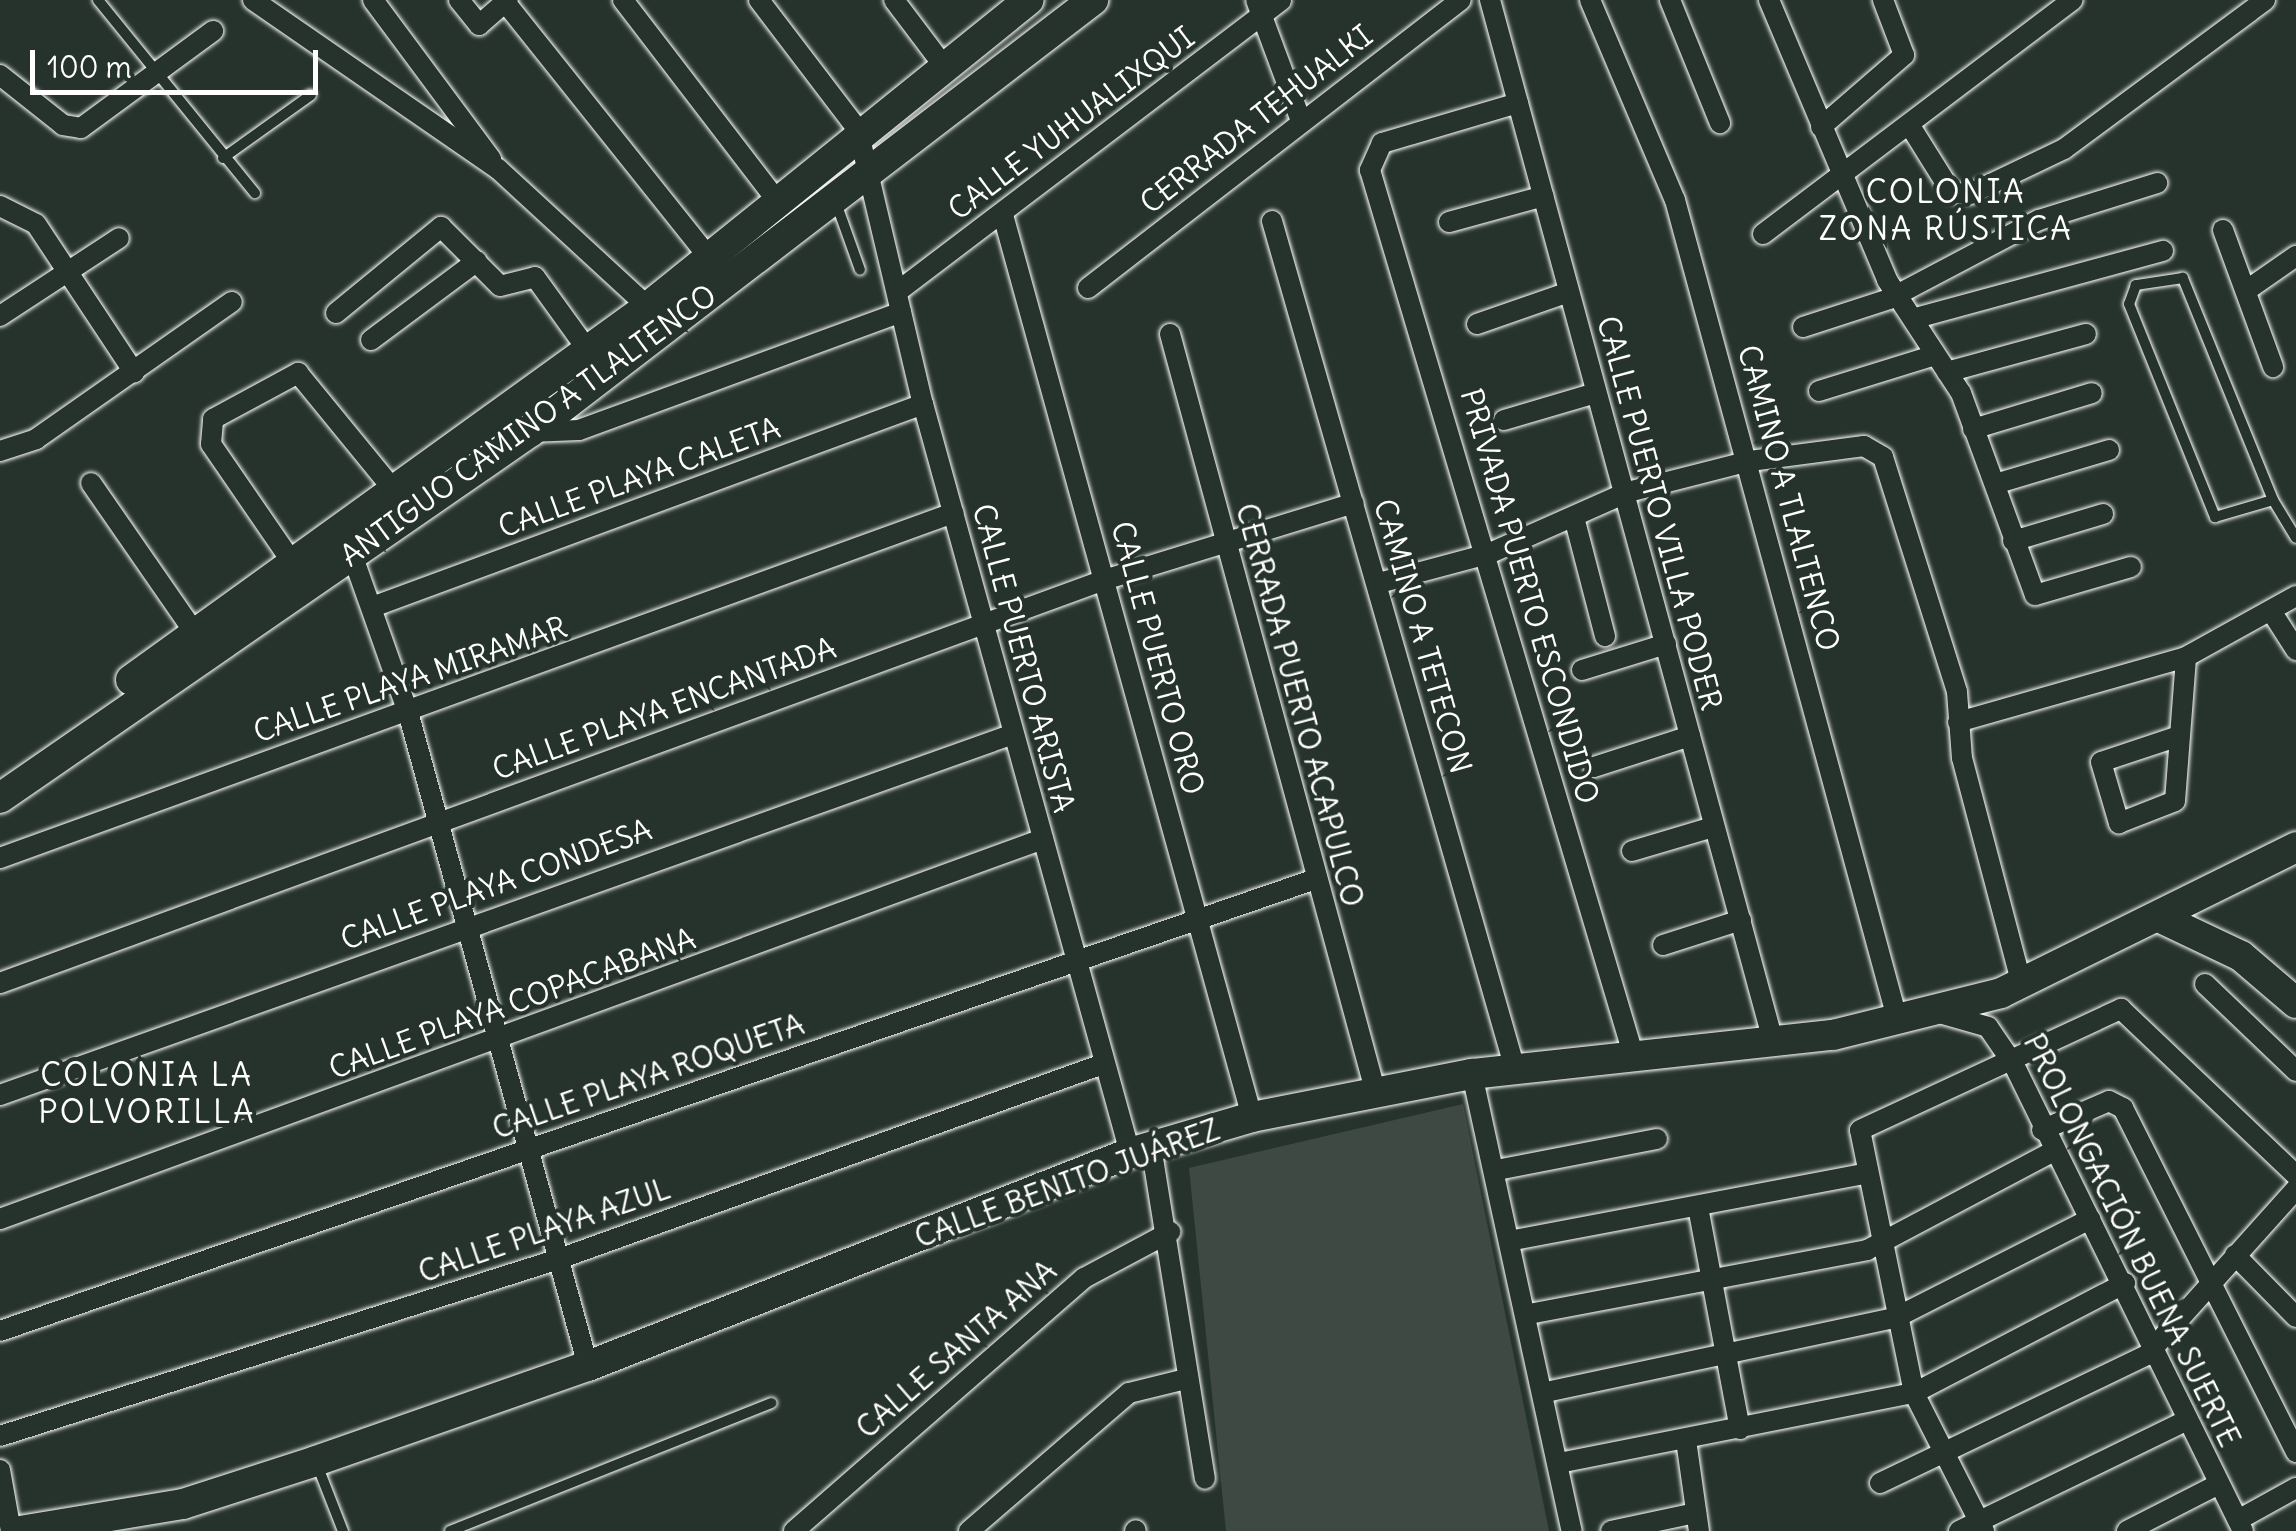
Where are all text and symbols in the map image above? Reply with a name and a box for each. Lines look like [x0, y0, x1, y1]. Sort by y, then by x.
street label: CERRADA TEHUALKI [1133, 17, 1379, 221]
street label: CALLE YUHUALIXQUI [941, 19, 1201, 227]
scale bar [35, 30, 322, 92]
text: 100 m [47, 48, 132, 86]
district label: COLONIA ZONA RÚSTICA [1819, 174, 2073, 249]
street label: ANTIGUO CAMINO A TLALTENCO [333, 276, 723, 574]
street label: CALLE PUERTO VILLA PODER [1590, 312, 1730, 714]
street label: CAMINO A TLALTENCO [1731, 341, 1847, 655]
street label: PRIVADA PUERTO ESCONDIDO [1453, 384, 1607, 808]
street label: CALLE PLAYA CALETA [493, 409, 785, 545]
street label: CAMINO A TETECON [1367, 495, 1479, 777]
street label: CERRADA PUERTO ACAPULCO [1229, 499, 1371, 911]
street label: CALLE PUERTO ARISTA [965, 500, 1083, 816]
street label: CALLE PUERTO ORO [1104, 517, 1212, 799]
street label: CALLE PLAYA MIRAMAR [249, 608, 571, 750]
street label: CALLE PLAYA ENCANTADA [487, 629, 841, 787]
street label: CALLE PLAYA CONDESA [336, 811, 656, 957]
street label: CALLE PLAYA COPACABANA [324, 920, 700, 1086]
street label: CALLE PLAYA ROQUETA [487, 1006, 809, 1146]
street label: PROLONGACIÓN BUENA SUERTE [2016, 1028, 2248, 1452]
district label: COLONIA LA POLVORILLA [38, 1057, 256, 1132]
street label: CALLE BENITO JUÁREZ [910, 1111, 1224, 1255]
street label: CALLE PLAYA AZUL [413, 1170, 675, 1290]
street label: CALLE SANTA ANA [849, 1252, 1063, 1446]

